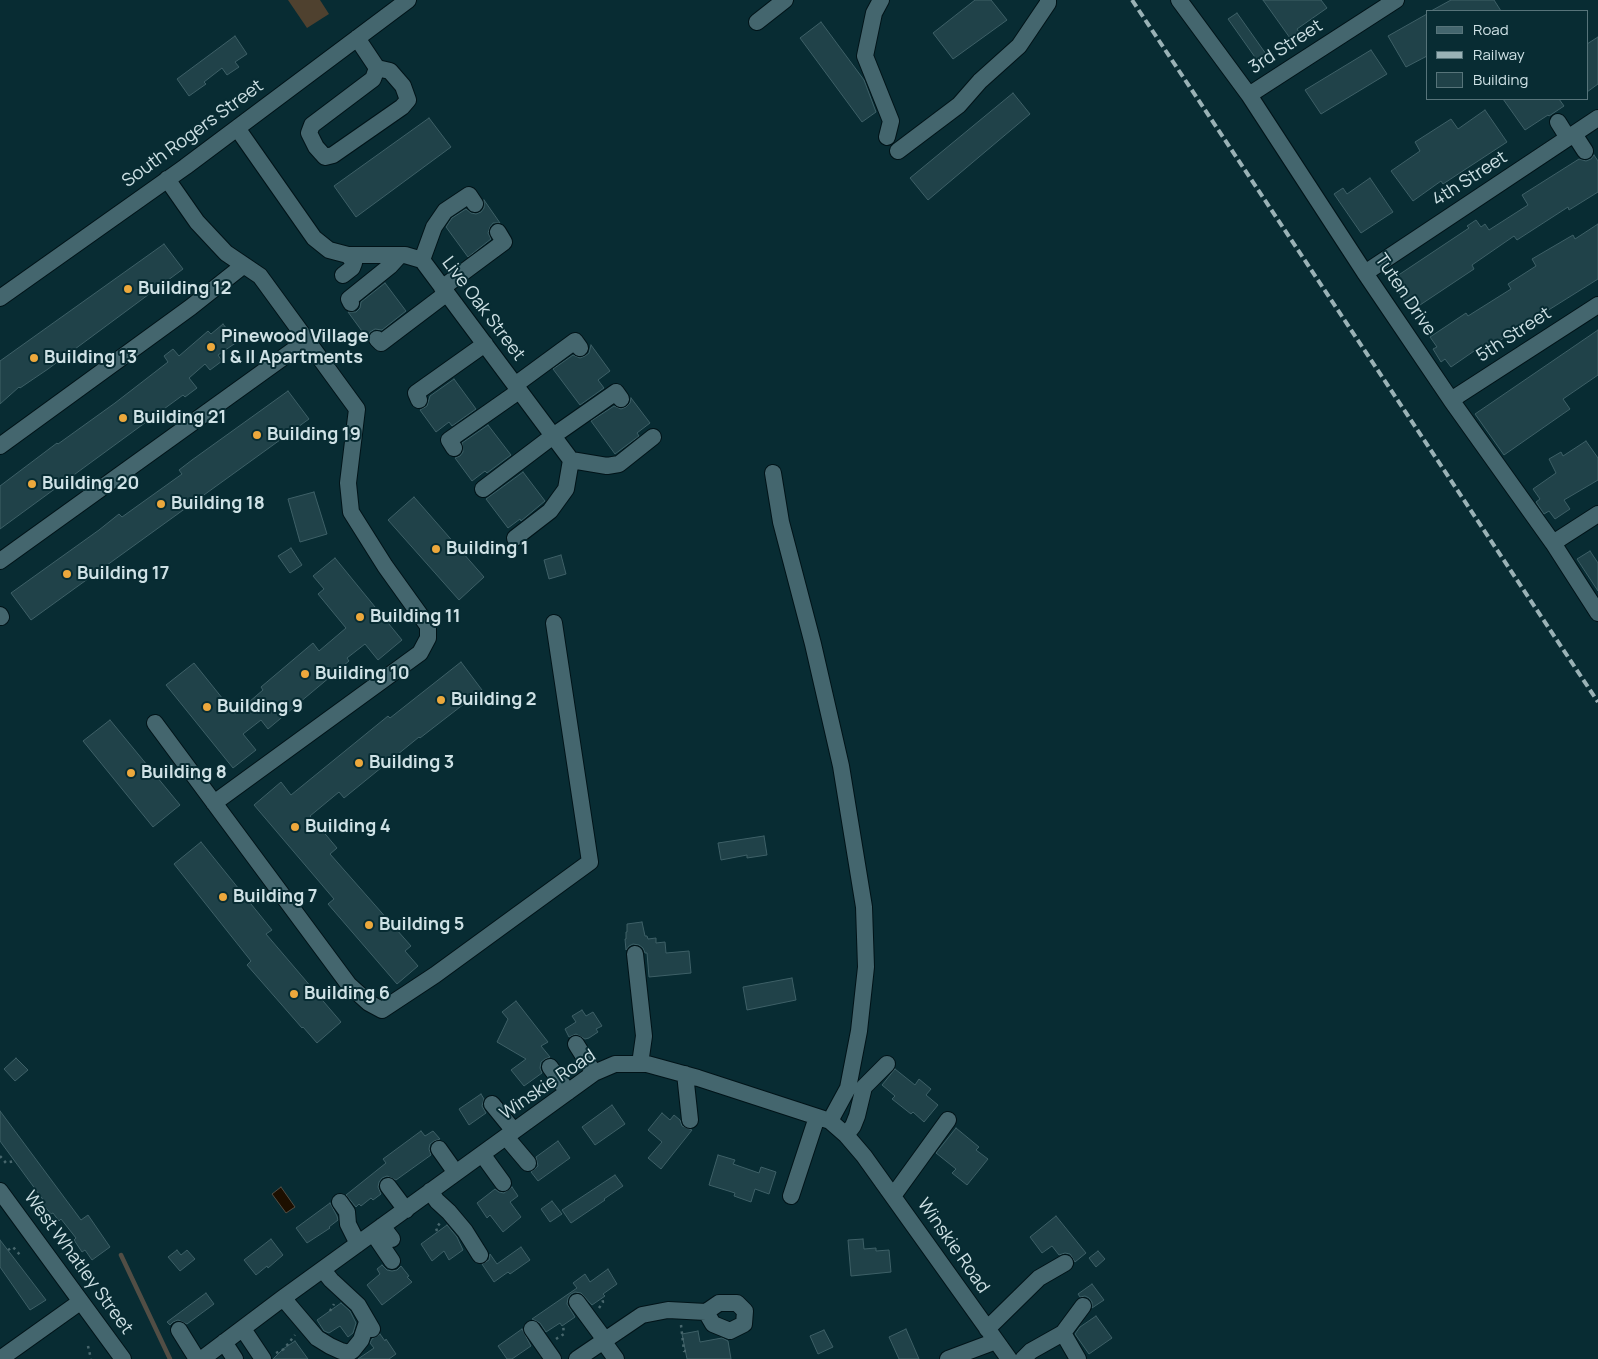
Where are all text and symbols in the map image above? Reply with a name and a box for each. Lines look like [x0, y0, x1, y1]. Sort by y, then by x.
legend [1426, 10, 1588, 100]
street label: 3rd Street [1245, 15, 1327, 79]
text: Road [1473, 19, 1509, 40]
text: Railway [1473, 44, 1525, 65]
text: Building [1473, 69, 1528, 90]
street label: South Rogers Street [118, 76, 268, 192]
street label: 4th Street [1428, 147, 1512, 211]
street label: Tuten Drive [1370, 250, 1440, 340]
street label: Live Oak Street [437, 253, 529, 365]
place label: Building 12 [138, 278, 231, 300]
marker: Building 12 [122, 283, 134, 295]
street label: 5th Street [1473, 303, 1555, 367]
place label: Pinewood Village I & II Apartments [221, 326, 369, 368]
marker: Pinewood Village I & II Apartments [205, 341, 217, 353]
place label: Building 13 [44, 347, 137, 369]
marker: Building 13 [28, 352, 40, 364]
place label: Building 21 [133, 407, 226, 429]
marker: Building 21 [117, 412, 129, 424]
place label: Building 19 [267, 424, 361, 446]
marker: Building 19 [251, 429, 263, 441]
place label: Building 20 [42, 473, 139, 495]
marker: Building 20 [26, 478, 38, 490]
place label: Building 18 [171, 493, 265, 515]
marker: Building 18 [155, 498, 167, 510]
place label: Building 1 [446, 538, 529, 560]
marker: Building 1 [430, 543, 442, 555]
place label: Building 17 [77, 563, 169, 585]
marker: Building 17 [61, 568, 73, 580]
place label: Building 11 [370, 606, 461, 628]
marker: Building 11 [354, 611, 366, 623]
place label: Building 10 [315, 663, 410, 685]
marker: Building 10 [299, 668, 311, 680]
place label: Building 2 [451, 689, 537, 711]
marker: Building 2 [435, 694, 447, 706]
place label: Building 9 [217, 696, 303, 718]
marker: Building 9 [201, 701, 213, 713]
place label: Building 3 [369, 752, 454, 774]
marker: Building 3 [353, 757, 365, 769]
place label: Building 8 [141, 762, 227, 784]
marker: Building 8 [125, 767, 137, 779]
place label: Building 4 [305, 816, 391, 838]
marker: Building 4 [289, 821, 301, 833]
place label: Building 7 [233, 886, 317, 908]
marker: Building 7 [217, 891, 229, 903]
place label: Building 5 [379, 914, 464, 936]
marker: Building 5 [363, 919, 375, 931]
place label: Building 6 [304, 983, 390, 1005]
marker: Building 6 [288, 988, 300, 1000]
street label: Winskie Road [496, 1045, 600, 1125]
street label: West Whatley Street [19, 1187, 137, 1339]
street label: Winskie Road [912, 1194, 994, 1298]

